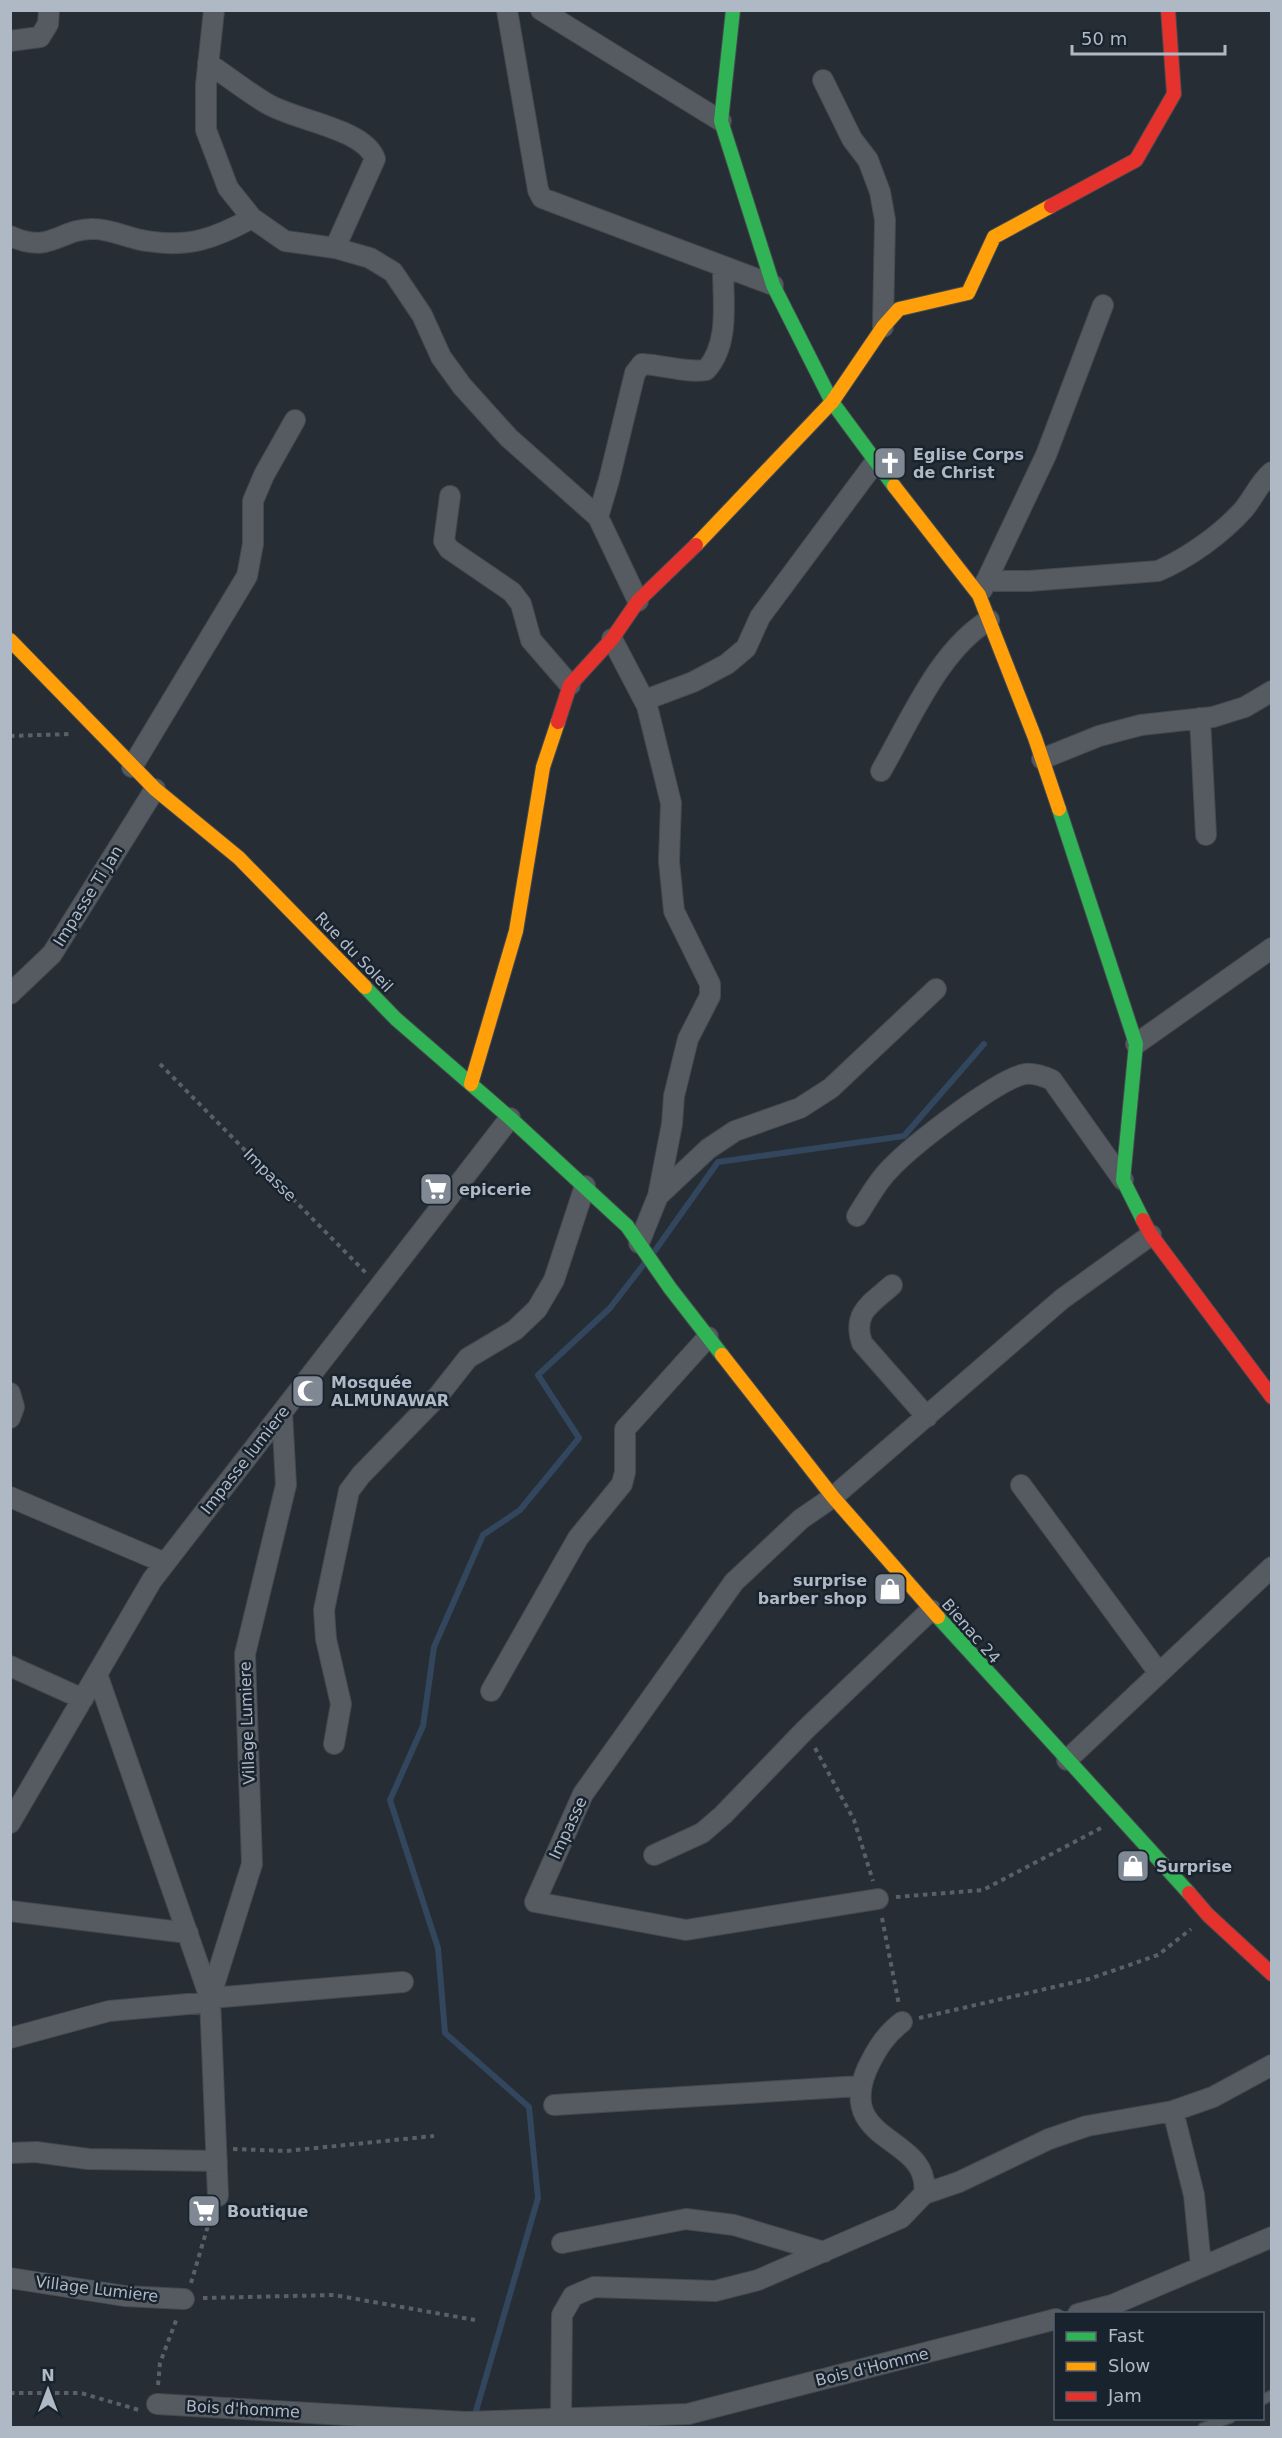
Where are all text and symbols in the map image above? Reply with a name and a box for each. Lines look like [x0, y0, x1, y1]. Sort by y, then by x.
scale bar [1072, 18, 1225, 56]
text: 50 m [1081, 28, 1127, 49]
church icon: Eglise Corps de Christ [872, 445, 908, 481]
place label: Eglise Corps de Christ [913, 445, 1024, 482]
street label: Impasse Ti Jan [49, 842, 127, 950]
street label: Rue du Soleil [311, 908, 397, 996]
street label: Impasse [240, 1145, 300, 1205]
supermarket icon: epicerie [418, 1171, 454, 1207]
place label: epicerie [459, 1180, 532, 1199]
mosque icon: Mosquée ALMUNAWAR [290, 1373, 326, 1409]
place label: Mosquée ALMUNAWAR [331, 1373, 449, 1410]
street label: Impasse lumiere [197, 1402, 293, 1518]
place label: surprise barber shop [758, 1571, 867, 1608]
shop icon: surprise barber shop [872, 1571, 908, 1607]
street label: Bienac 24 [938, 1595, 1004, 1667]
street label: Village Lumiere [235, 1661, 259, 1785]
street label: Impasse [545, 1794, 591, 1862]
shop icon: Surprise [1115, 1848, 1151, 1884]
place label: Surprise [1156, 1857, 1232, 1876]
supermarket icon: Boutique [186, 2193, 222, 2229]
place label: Boutique [227, 2202, 309, 2221]
street label: Village Lumiere [35, 2272, 159, 2306]
legend [1054, 2312, 1264, 2420]
text: Fast [1108, 2325, 1144, 2346]
street label: Bois d'Homme [813, 2344, 931, 2390]
text: Slow [1108, 2355, 1150, 2376]
north arrow [18, 2360, 78, 2420]
text: N [41, 2366, 55, 2385]
text: Jam [1107, 2385, 1142, 2406]
street label: Bois d'homme [186, 2397, 300, 2421]

